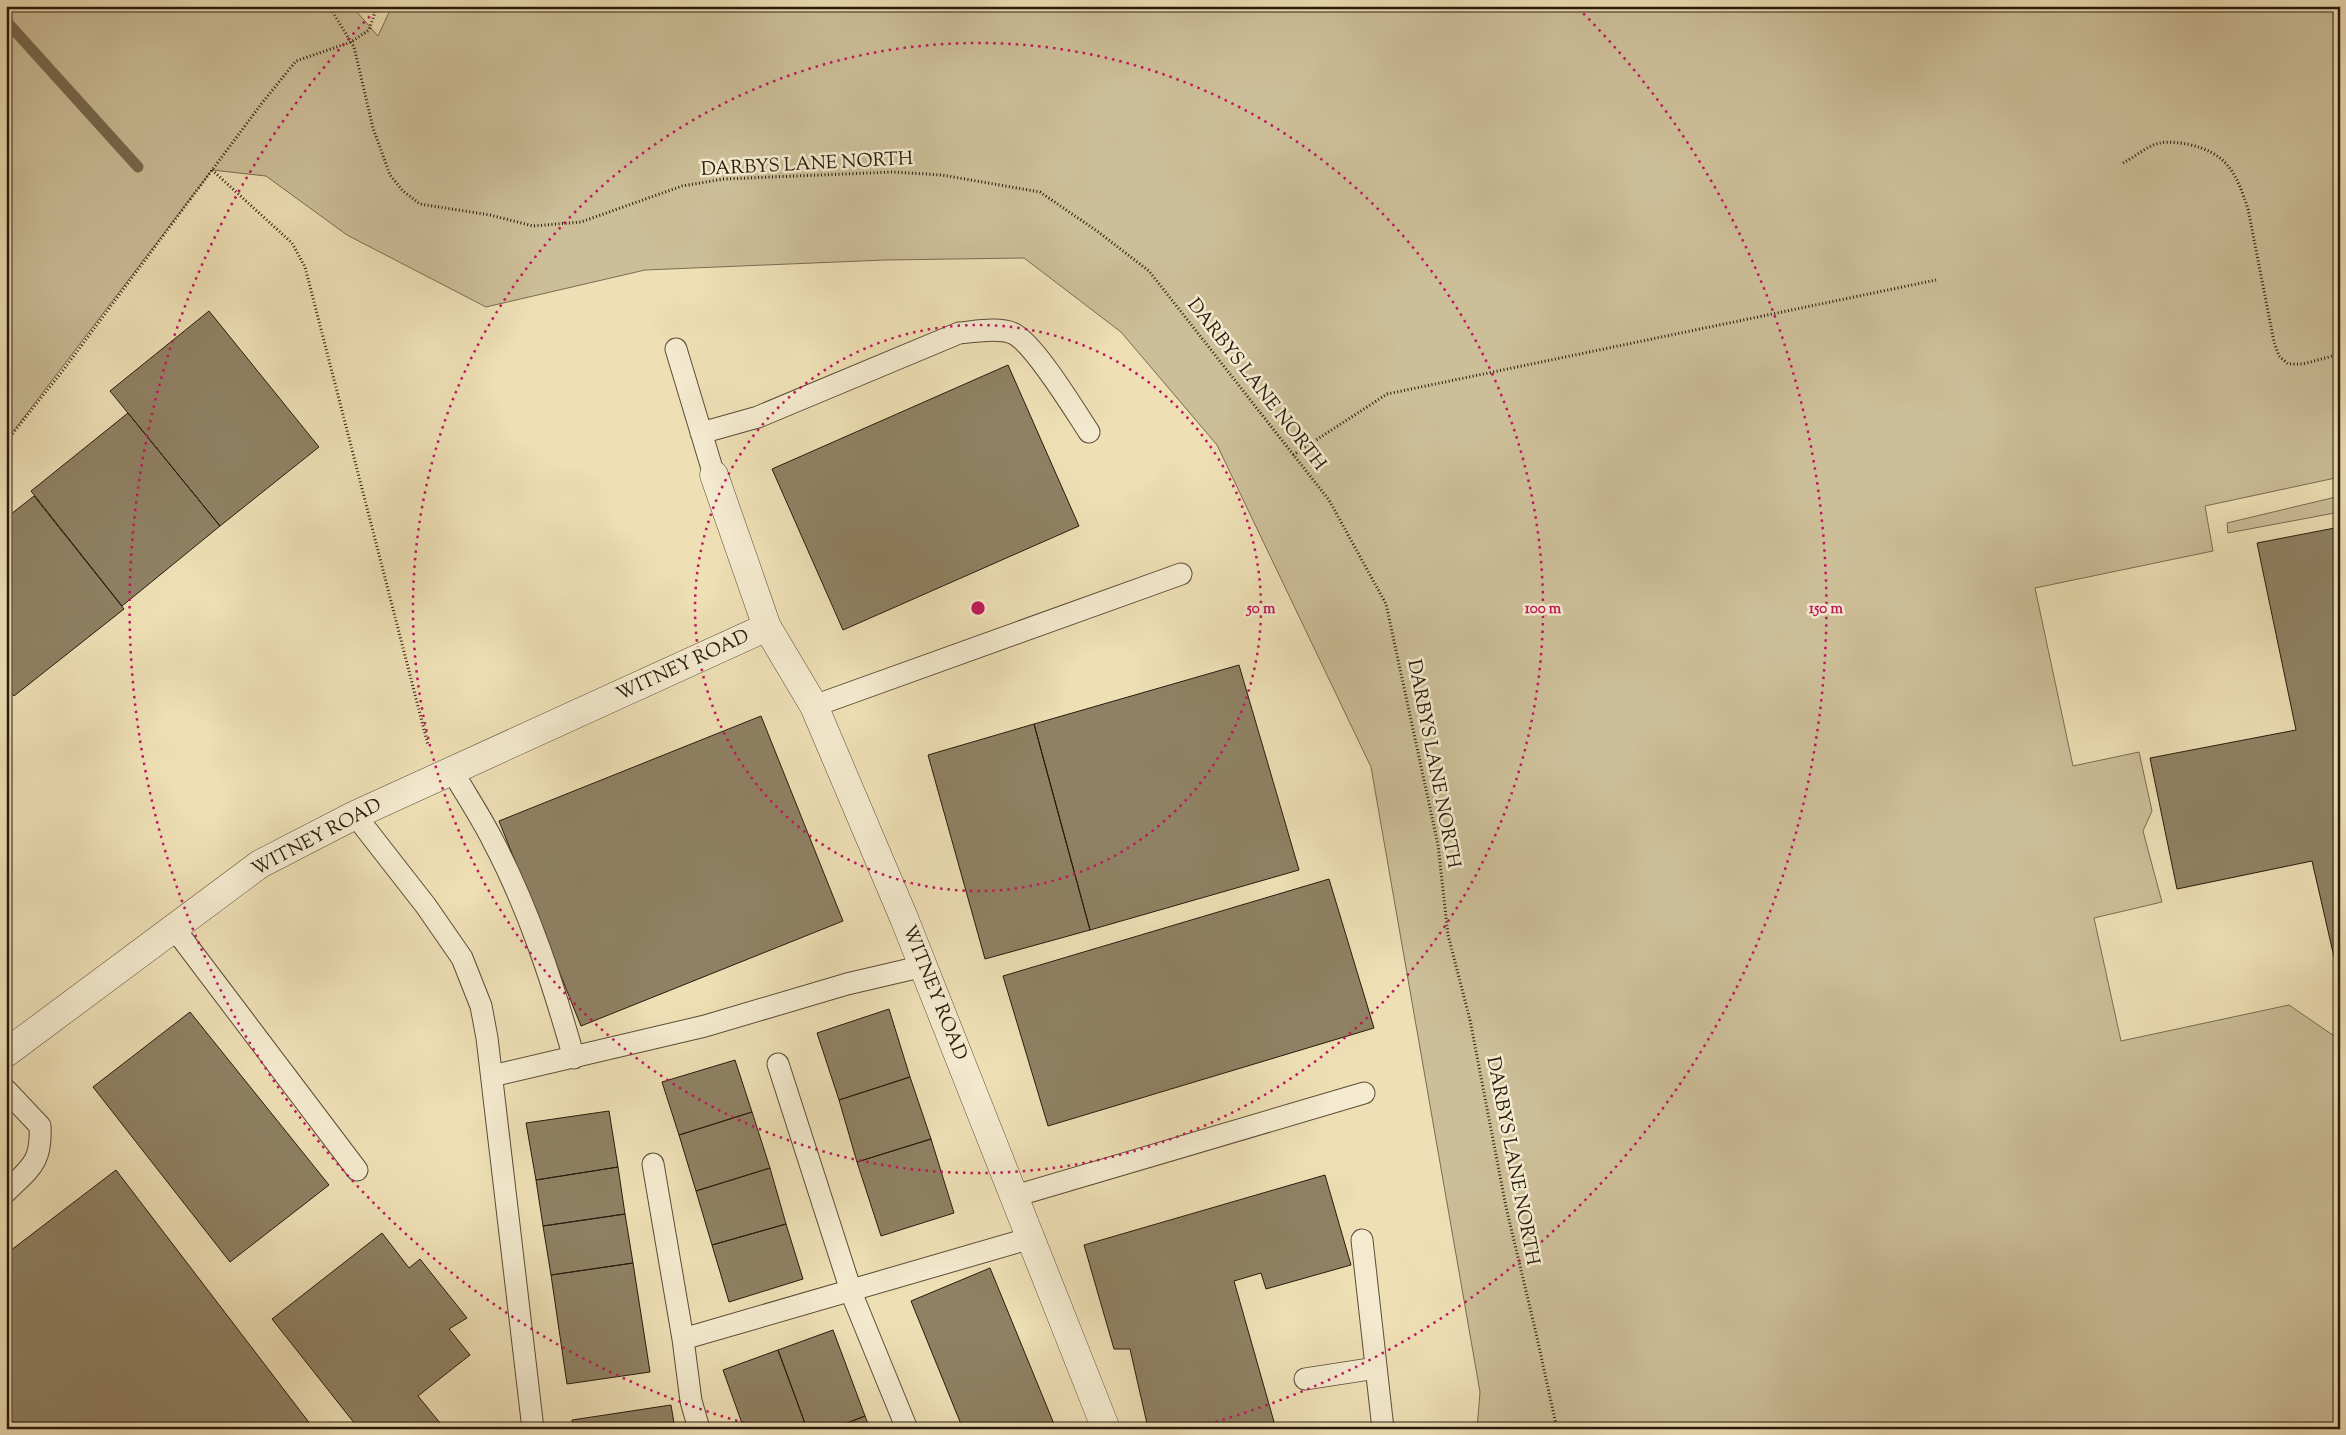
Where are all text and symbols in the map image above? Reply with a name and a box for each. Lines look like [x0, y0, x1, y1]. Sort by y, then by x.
street label: DARBYS LANE NORTH [700, 146, 914, 184]
street label: DARBYS LANE NORTH [1180, 293, 1332, 477]
centre of rings [969, 599, 987, 617]
text: 50 m [1246, 599, 1276, 620]
text: 100 m [1525, 599, 1562, 620]
text: 150 m [1809, 599, 1843, 620]
street label: WITNEY ROAD [612, 623, 754, 709]
street label: DARBYS LANE NORTH [1399, 657, 1467, 871]
street label: WITNEY ROAD [247, 792, 387, 884]
street label: WITNEY ROAD [895, 921, 973, 1065]
street label: DARBYS LANE NORTH [1478, 1054, 1546, 1268]

